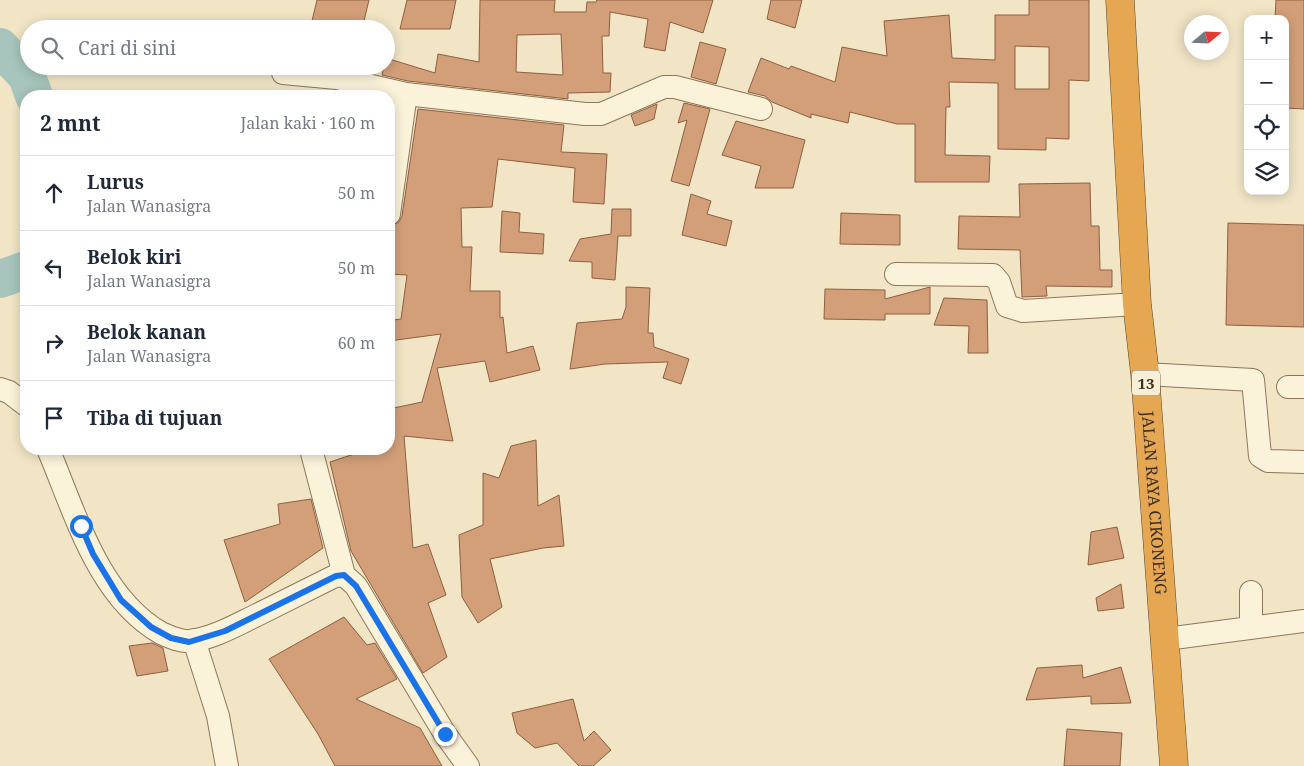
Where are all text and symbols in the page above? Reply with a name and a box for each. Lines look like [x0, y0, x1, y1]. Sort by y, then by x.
north arrow [1184, 15, 1229, 60]
map controls [1244, 15, 1289, 195]
button: + [1244, 15, 1289, 60]
search box [20, 20, 395, 75]
icon: search [38, 34, 66, 62]
text: Cari di sini [78, 35, 176, 61]
button: − [1244, 60, 1289, 105]
button: locate [1244, 105, 1289, 150]
text: 2 mnt [40, 109, 101, 137]
text: Jalan kaki · 160 m [241, 112, 375, 134]
button: layers [1244, 150, 1289, 195]
text: Lurus [87, 169, 144, 195]
icon: ahead [40, 179, 68, 207]
text: 50 m [338, 182, 375, 204]
text: Jalan Wanasigra [87, 195, 211, 217]
text: Belok kiri [87, 244, 181, 270]
icon: left [40, 254, 68, 282]
text: 50 m [338, 257, 375, 279]
text: Jalan Wanasigra [87, 270, 211, 292]
text: Belok kanan [87, 319, 206, 345]
icon: right [40, 329, 68, 357]
text: 60 m [338, 332, 375, 354]
text: Jalan Wanasigra [87, 345, 211, 367]
road number: 13 [1132, 370, 1160, 396]
icon: arrive [40, 404, 68, 432]
text: Tiba di tujuan [87, 405, 222, 431]
street label: JALAN RAYA CIKONENG [1137, 409, 1172, 596]
route start [70, 515, 93, 538]
route end [434, 723, 457, 746]

